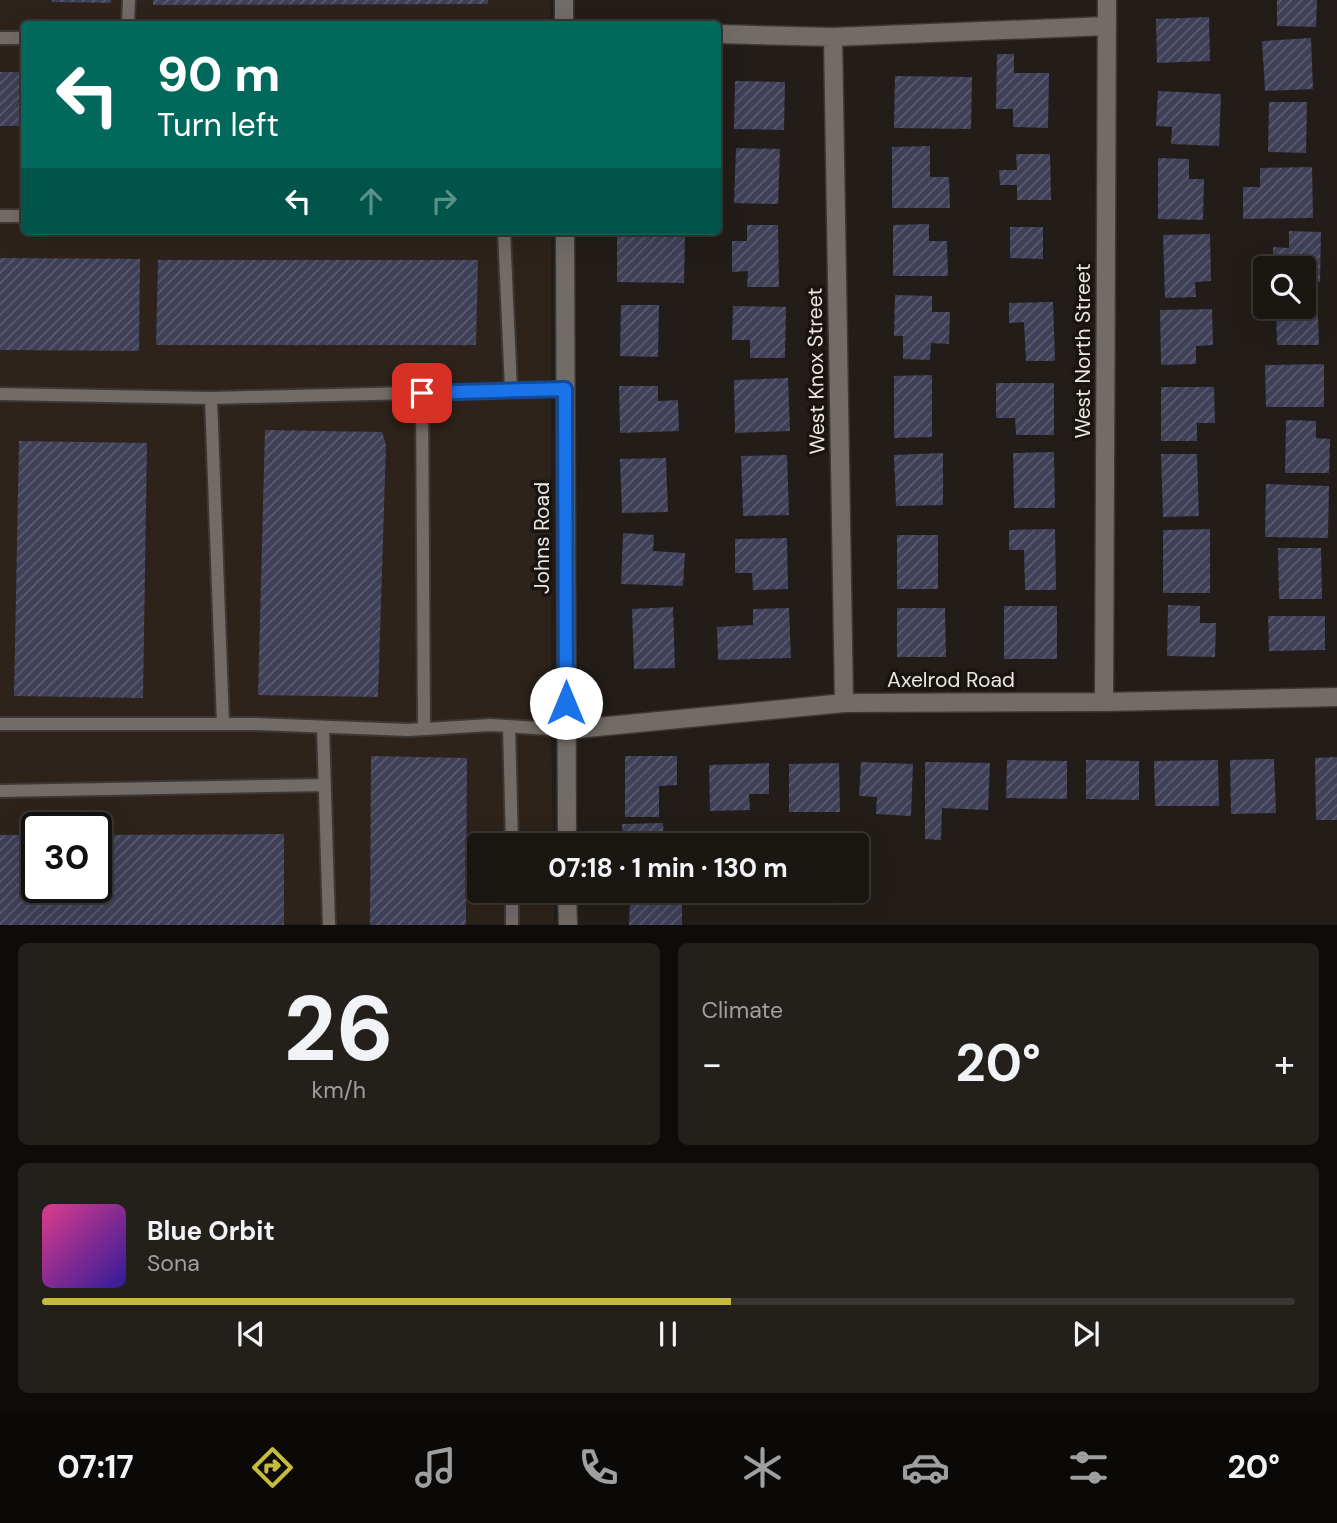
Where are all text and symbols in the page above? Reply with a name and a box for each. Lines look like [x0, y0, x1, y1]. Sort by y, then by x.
text: 90 m [157, 42, 280, 106]
icon: left [42, 49, 133, 140]
text: Turn left [157, 104, 279, 146]
icon: left [279, 182, 317, 220]
icon: ahead [352, 182, 390, 220]
icon: right [425, 182, 463, 220]
map controls [1253, 256, 1316, 319]
button: search [1253, 256, 1316, 319]
street label: West North Street [1069, 263, 1097, 439]
street label: West Knox Street [801, 287, 831, 455]
pin [392, 363, 452, 423]
icon: arrive [403, 374, 441, 412]
street label: Johns Road [528, 482, 556, 594]
position arrow [529, 666, 603, 740]
street label: Axelrod Road [887, 666, 1015, 694]
speed limit sign: 30 [21, 812, 112, 903]
text: 07:18 · 1 min · 130 m [548, 851, 788, 885]
text: 26 [284, 970, 394, 1088]
text: Climate [702, 995, 783, 1025]
text: 20° [956, 1029, 1041, 1097]
text: − [702, 1039, 722, 1089]
text: + [1274, 1039, 1295, 1089]
text: km/h [312, 1075, 366, 1105]
text: Blue Orbit [147, 1214, 275, 1248]
text: Sona [147, 1248, 200, 1278]
icon: previous [232, 1315, 270, 1353]
icon: pause [649, 1315, 687, 1353]
icon: next [1067, 1315, 1105, 1353]
icon: directions [248, 1443, 297, 1492]
icon: music [411, 1443, 460, 1492]
icon: phone [574, 1443, 623, 1492]
icon: climate [738, 1443, 787, 1492]
icon: car [901, 1443, 950, 1492]
icon: filters [1064, 1443, 1113, 1492]
text: 07:17 [57, 1446, 134, 1488]
text: 20° [1227, 1446, 1280, 1488]

